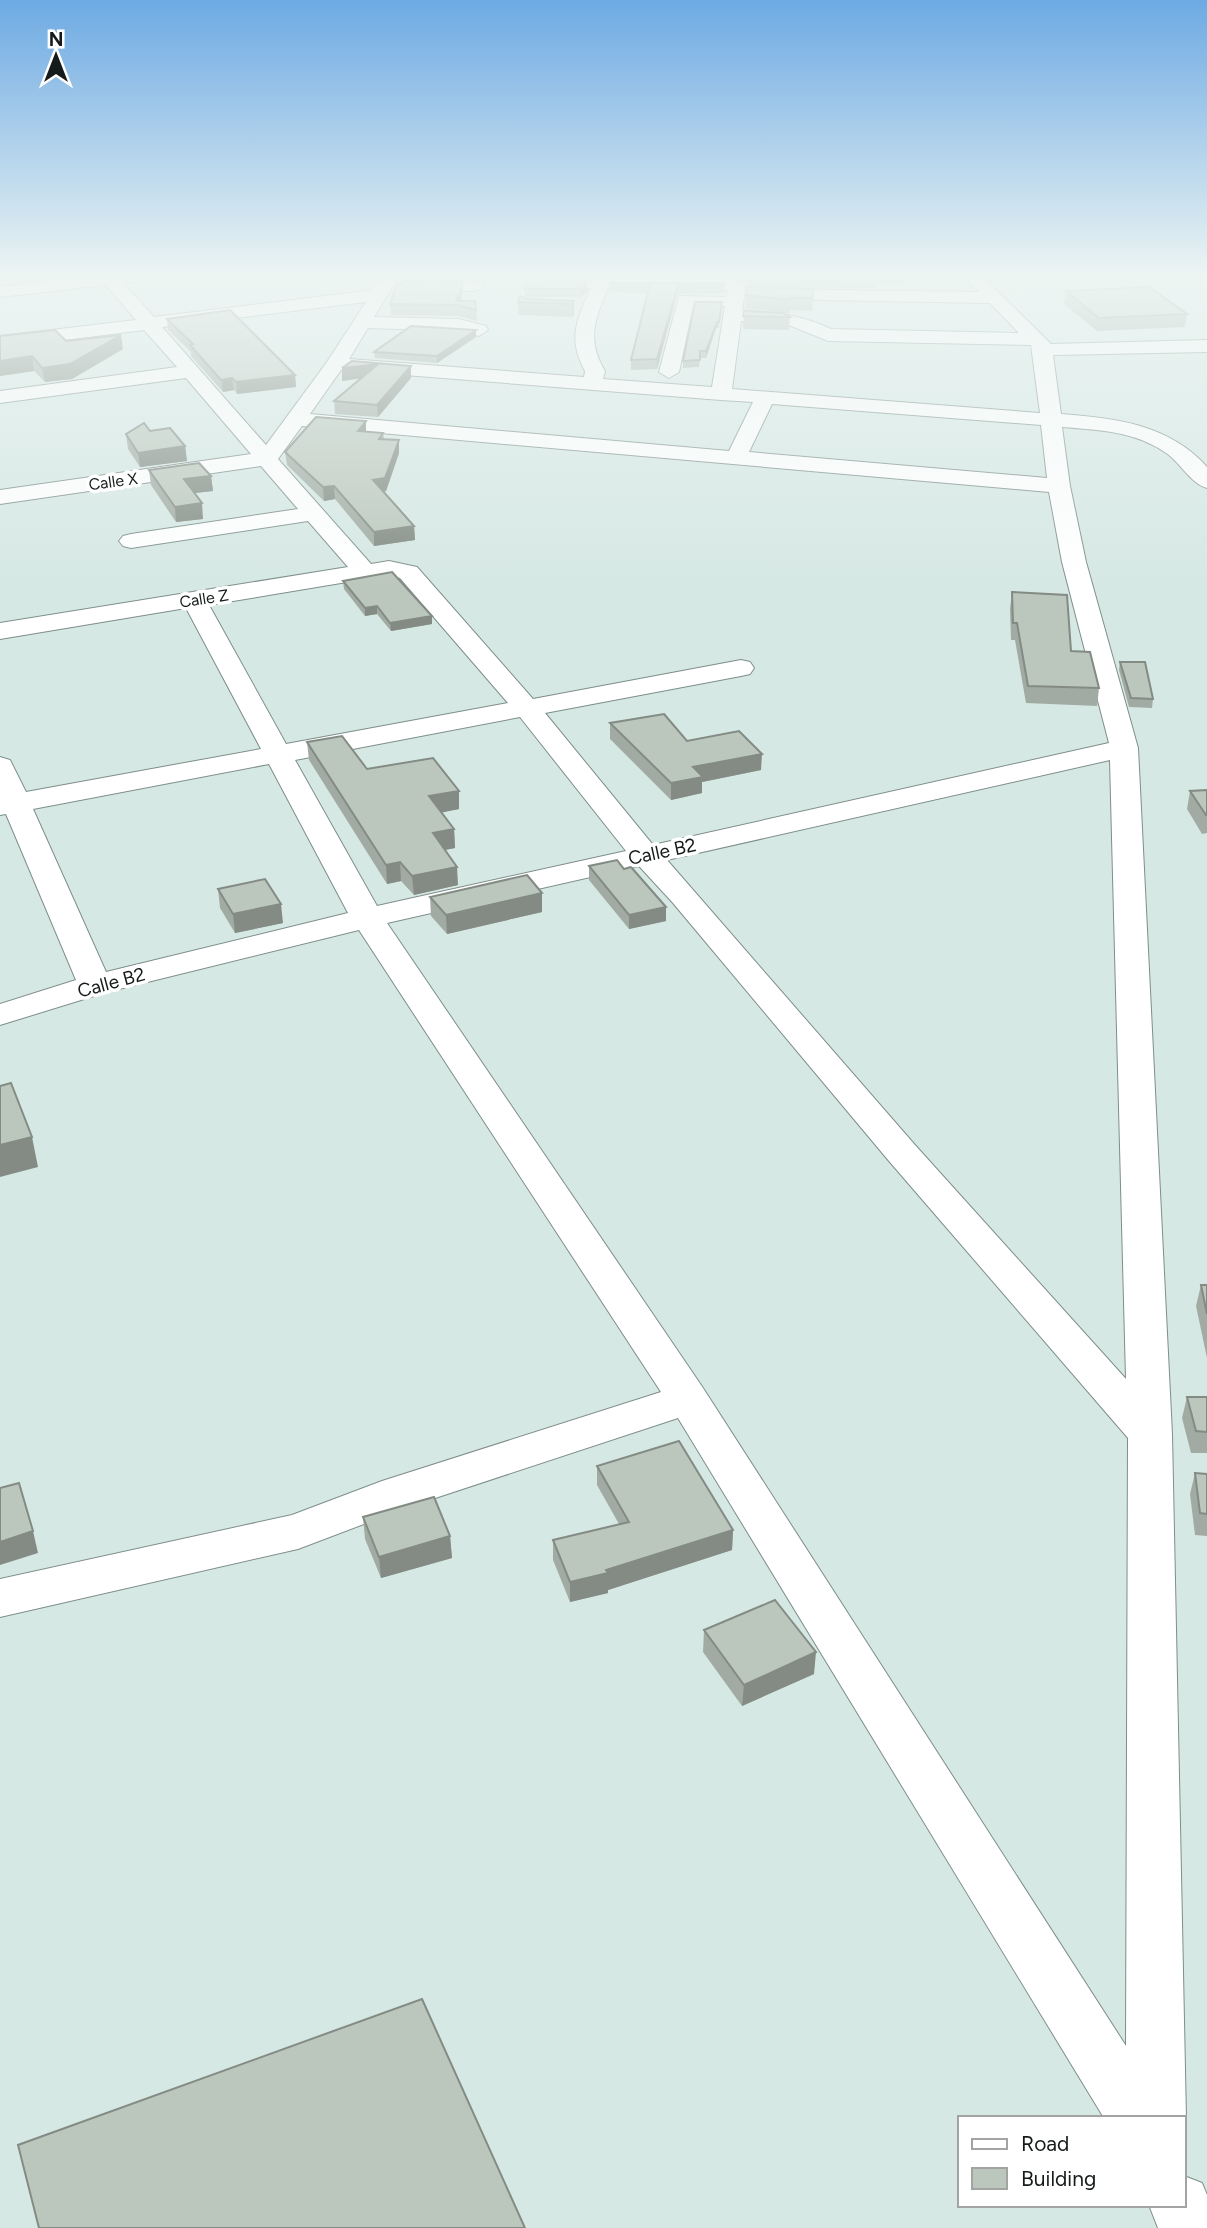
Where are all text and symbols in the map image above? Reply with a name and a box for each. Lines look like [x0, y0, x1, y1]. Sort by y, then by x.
north arrow [21, 21, 91, 91]
text: N [49, 28, 63, 51]
street label: Calle X [87, 469, 139, 494]
street label: Calle Z [178, 585, 230, 612]
street label: Calle B2 [626, 833, 698, 870]
street label: Calle B2 [75, 962, 147, 1003]
legend [958, 2116, 1186, 2207]
text: Road [1021, 2131, 1069, 2156]
text: Building [1021, 2166, 1096, 2191]

